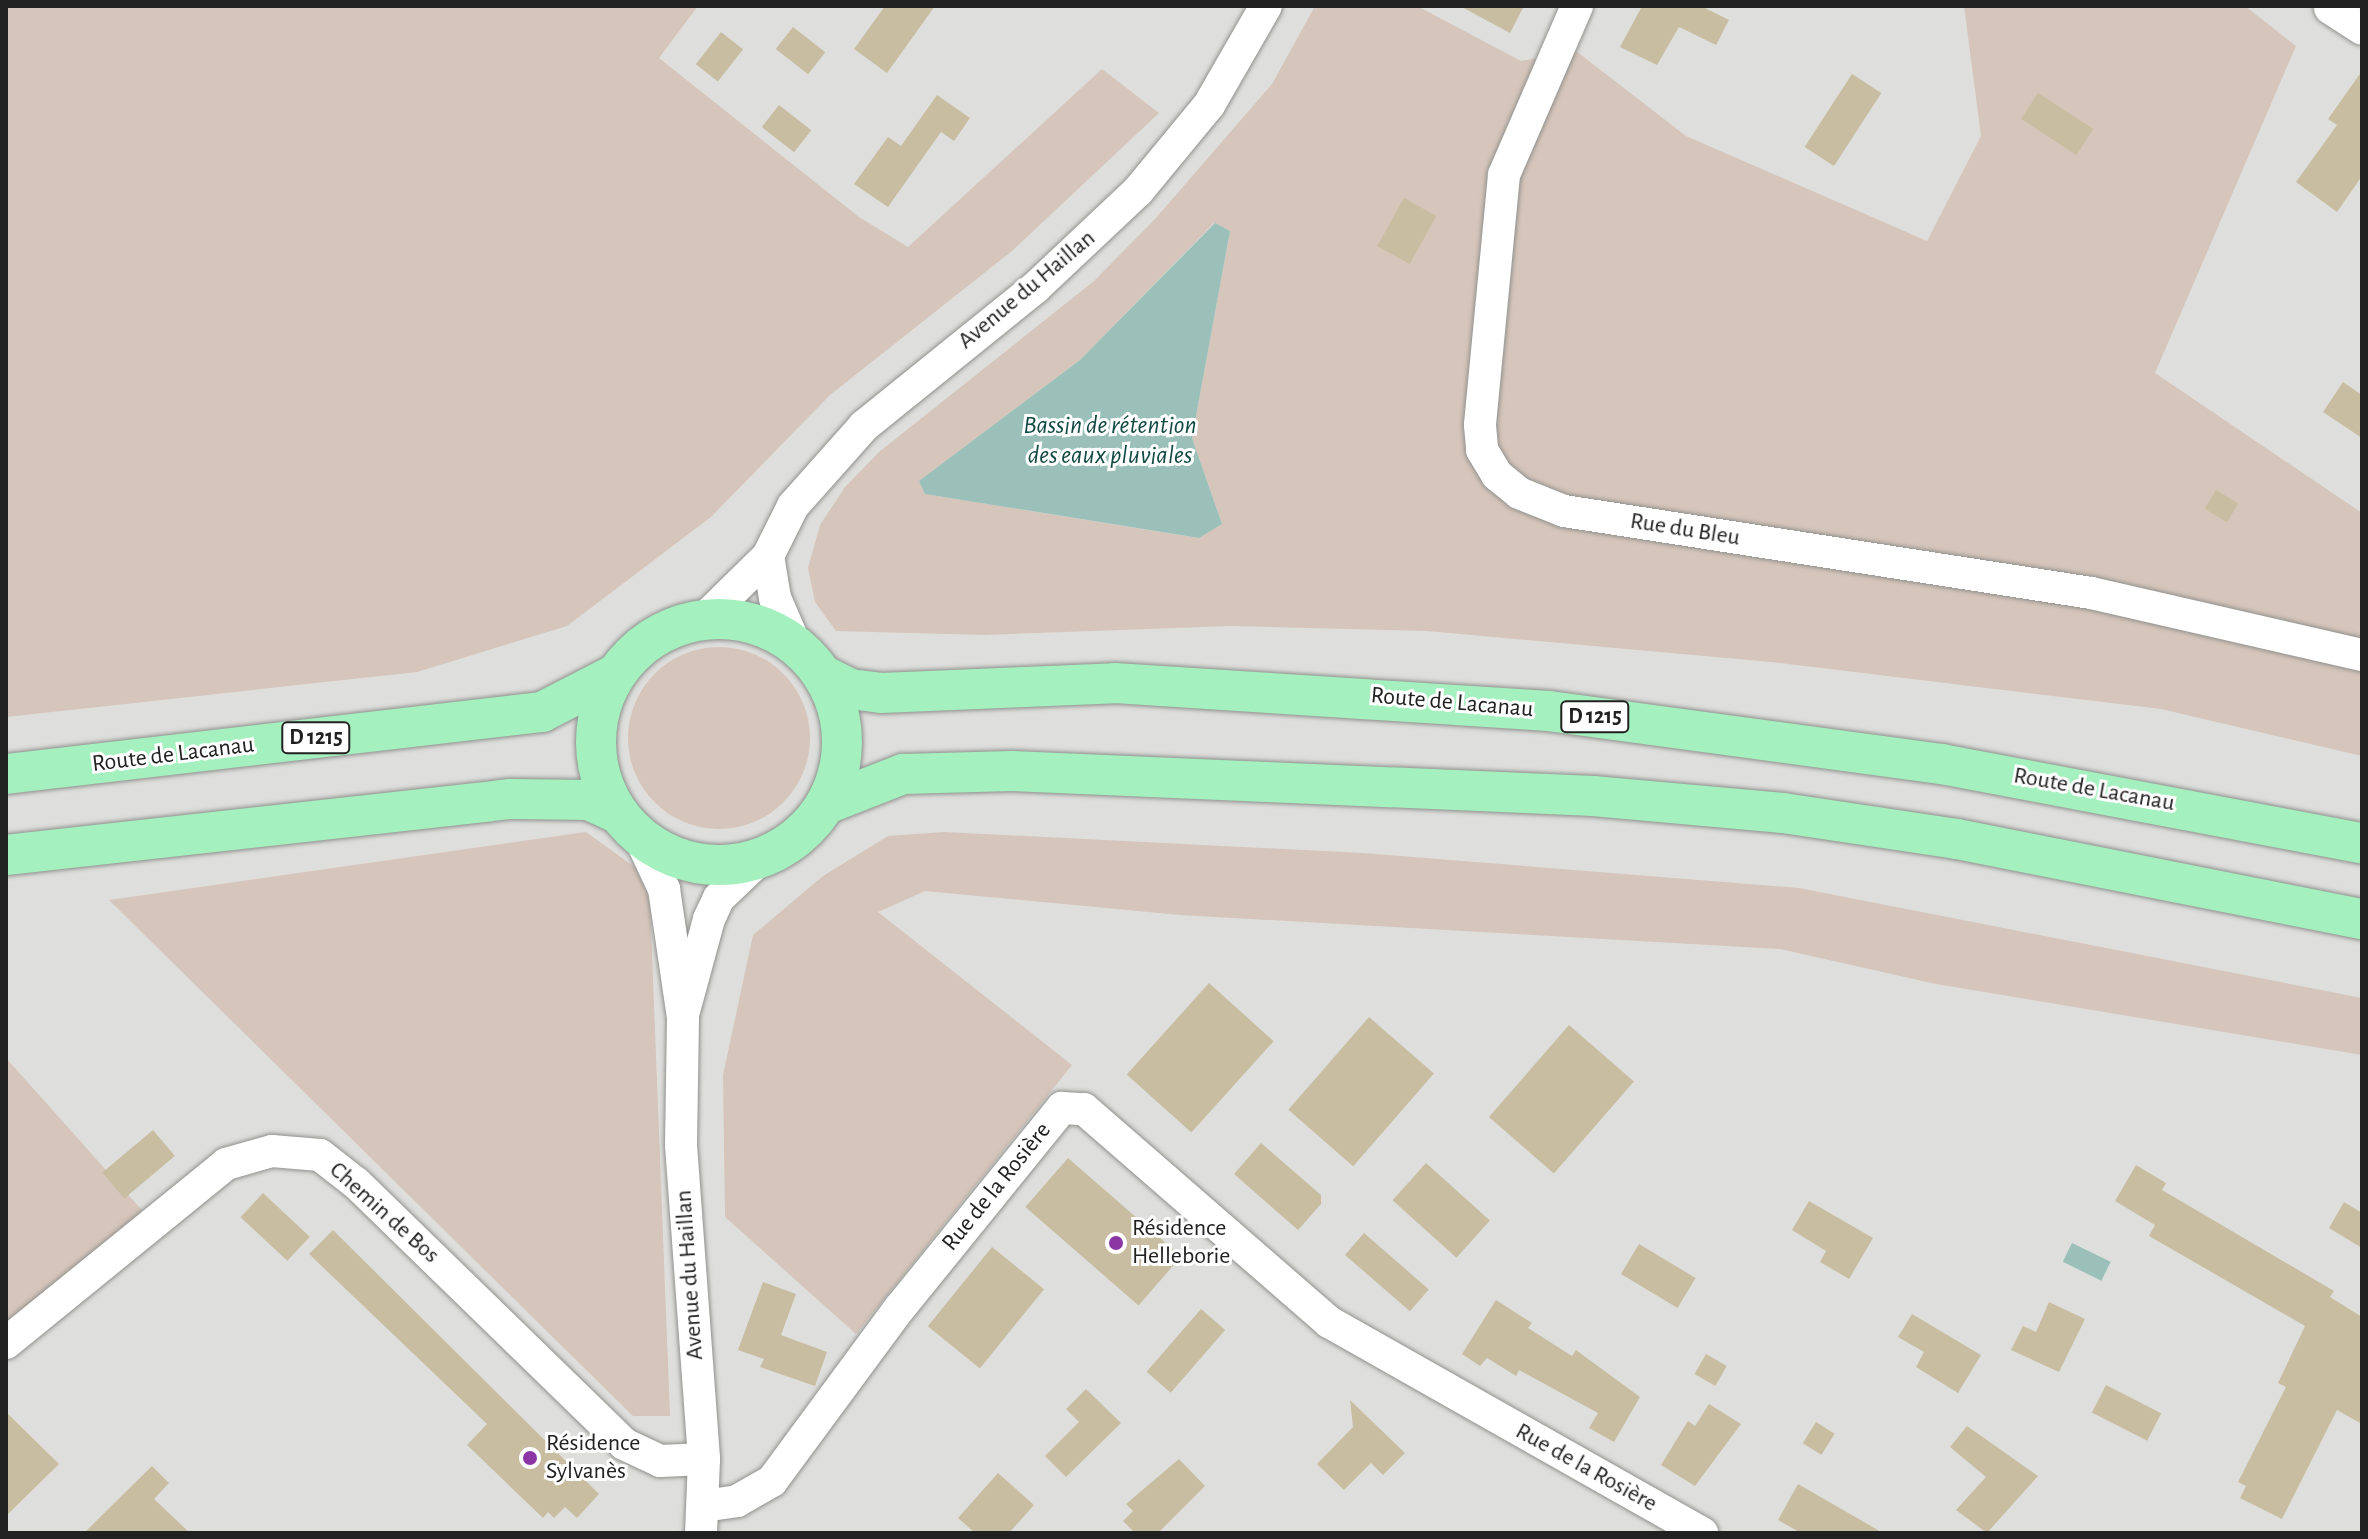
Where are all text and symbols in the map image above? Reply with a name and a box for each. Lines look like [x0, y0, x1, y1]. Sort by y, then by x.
street label: Avenue du Haillan [952, 224, 1102, 356]
water label: Bassin de rétention des eaux pluviales [1023, 410, 1197, 472]
street label: Rue du Bleu [1628, 507, 1742, 553]
street label: Route de Lacanau [1370, 682, 1534, 724]
road number: D 1215 [1559, 699, 1631, 735]
road number: D 1215 [280, 720, 352, 756]
street label: Route de Lacanau [90, 731, 256, 779]
street label: Route de Lacanau [2011, 762, 2177, 818]
street label: Rue de la Rosière [936, 1117, 1058, 1257]
street label: Chemin de Bos [323, 1156, 445, 1270]
street label: Avenue du Haillan [670, 1189, 710, 1361]
place label: Résidence Helleborie [1132, 1215, 1230, 1271]
marker: Résidence Helleborie [1107, 1234, 1125, 1252]
street label: Rue de la Rosière [1510, 1417, 1662, 1519]
place label: Résidence Sylvanès [546, 1430, 640, 1486]
marker: Résidence Sylvanès [521, 1449, 539, 1467]

